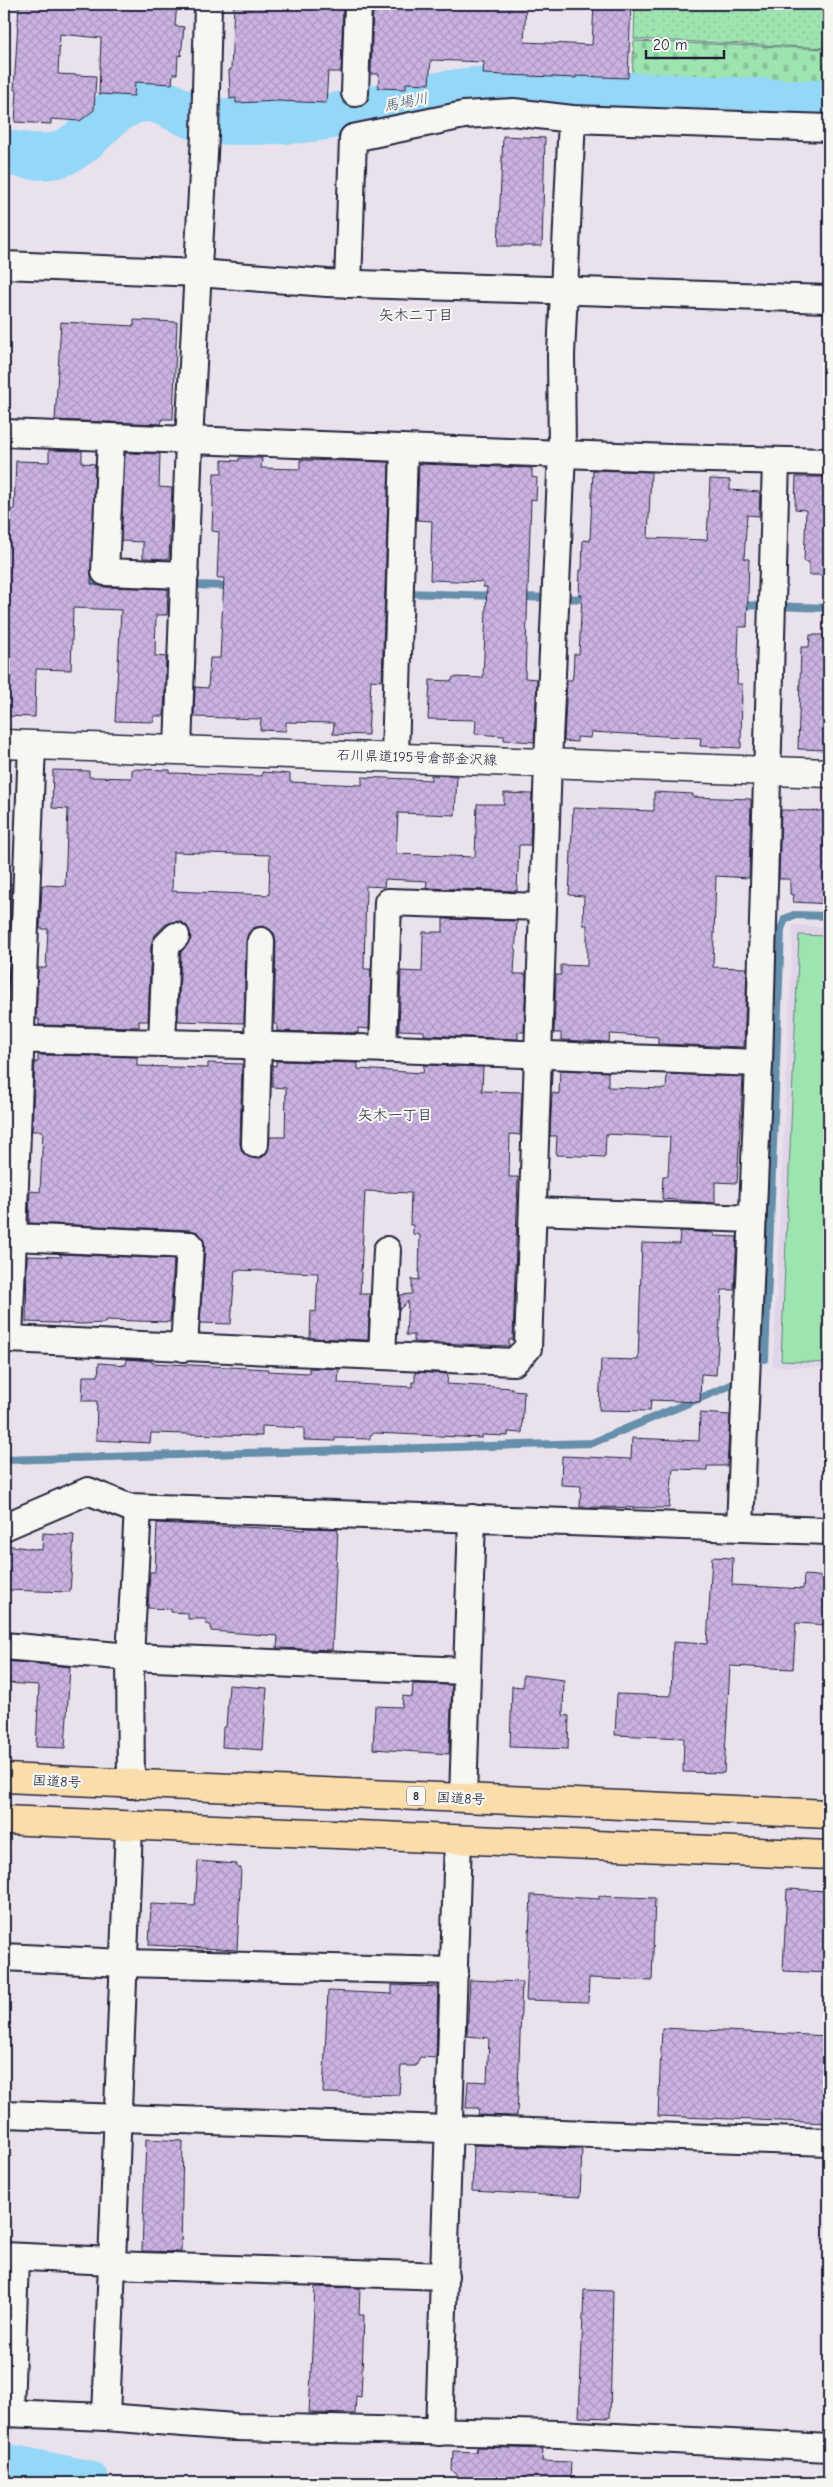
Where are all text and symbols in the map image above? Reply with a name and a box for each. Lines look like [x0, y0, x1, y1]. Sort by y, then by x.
scale bar [646, 28, 723, 60]
text: 20 m [653, 36, 687, 54]
water label: 馬場川 [382, 89, 430, 115]
district label: 矢木二丁目 [378, 306, 454, 324]
street label: 石川県道195号倉部金沢線 [336, 746, 498, 769]
district label: 矢木一丁目 [357, 1106, 433, 1124]
street label: 国道8号 [32, 1772, 82, 1791]
road number: 8 [407, 1786, 425, 1805]
street label: 国道8号 [436, 1789, 486, 1808]

